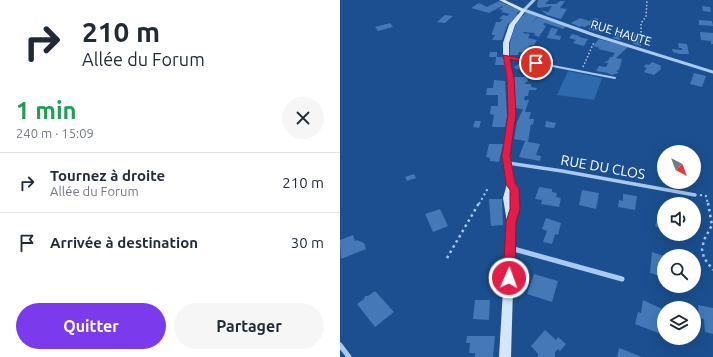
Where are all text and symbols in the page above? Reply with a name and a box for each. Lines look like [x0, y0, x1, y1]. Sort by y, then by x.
icon: right [16, 16, 68, 68]
text: 210 m [82, 16, 160, 47]
street label: RUE HAUTE [589, 17, 653, 48]
pin [519, 46, 553, 80]
text: Allée du Forum [82, 49, 205, 69]
icon: arrive [525, 52, 547, 74]
text: 1 min [16, 97, 77, 124]
button: close [282, 97, 324, 139]
text: 240 m · 15:09 [16, 126, 94, 140]
north arrow [657, 145, 701, 189]
map controls [657, 145, 701, 345]
street label: RUE DU CLOS [560, 152, 646, 182]
text: Tournez à droite [50, 167, 165, 184]
icon: right [16, 172, 38, 194]
text: 210 m [282, 174, 324, 191]
text: Allée du Forum [50, 184, 139, 198]
button: sound [657, 197, 701, 241]
icon: arrive [16, 232, 38, 254]
text: Arrivée à destination [50, 234, 198, 251]
text: 30 m [291, 234, 324, 251]
button: search [657, 249, 701, 293]
position arrow [488, 257, 530, 299]
button: layers [657, 301, 701, 345]
button: Quitter [16, 303, 166, 349]
button: Partager [174, 303, 324, 349]

